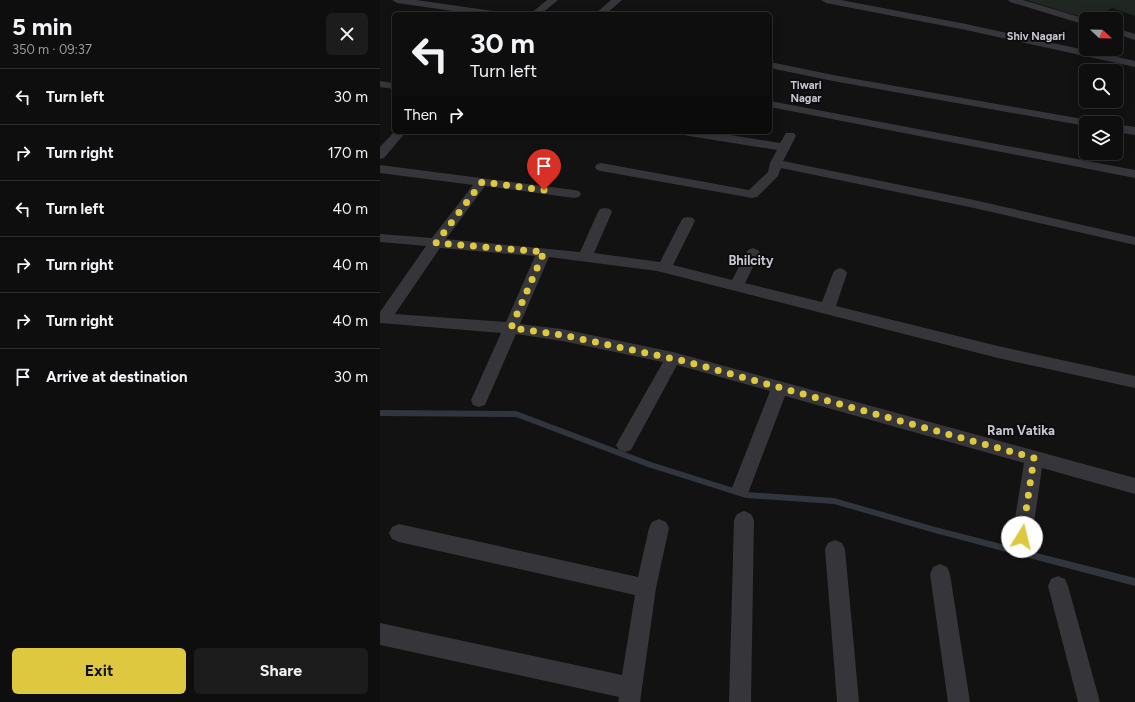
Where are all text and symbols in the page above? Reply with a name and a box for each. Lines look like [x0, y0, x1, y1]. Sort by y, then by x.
text: 5 min [12, 12, 73, 41]
north arrow [1079, 12, 1123, 56]
map controls [1079, 12, 1123, 160]
button: close [326, 13, 368, 55]
text: 30 m [470, 26, 535, 60]
icon: left [404, 28, 456, 80]
district label: Shiv Nagari [1007, 30, 1065, 43]
text: 350 m · 09:37 [12, 42, 92, 57]
text: Turn left [470, 60, 537, 82]
button: search [1079, 64, 1123, 108]
district label: Tiwari Nagar [790, 79, 822, 105]
icon: left [12, 86, 34, 108]
text: Turn left [46, 88, 104, 106]
text: 30 m [334, 88, 368, 106]
icon: right [445, 104, 467, 126]
text: Then [404, 106, 437, 124]
button: layers [1079, 116, 1123, 160]
icon: right [12, 142, 34, 164]
text: Turn right [46, 144, 114, 162]
text: 170 m [328, 144, 368, 162]
pin [527, 149, 561, 190]
icon: arrive [533, 155, 555, 177]
icon: left [12, 198, 34, 220]
text: Turn left [46, 200, 104, 218]
text: 40 m [333, 200, 368, 218]
district label: Bhilcity [728, 253, 774, 268]
icon: right [12, 254, 34, 276]
text: Turn right [46, 256, 114, 274]
text: 40 m [333, 256, 368, 274]
icon: right [12, 310, 34, 332]
text: Turn right [46, 312, 114, 330]
text: 40 m [333, 312, 368, 330]
icon: arrive [12, 366, 34, 388]
text: Arrive at destination [46, 368, 187, 386]
text: 30 m [334, 368, 368, 386]
district label: Ram Vatika [987, 423, 1055, 438]
position arrow [1001, 516, 1043, 558]
button: Exit [12, 648, 186, 694]
button: Share [194, 648, 368, 694]

